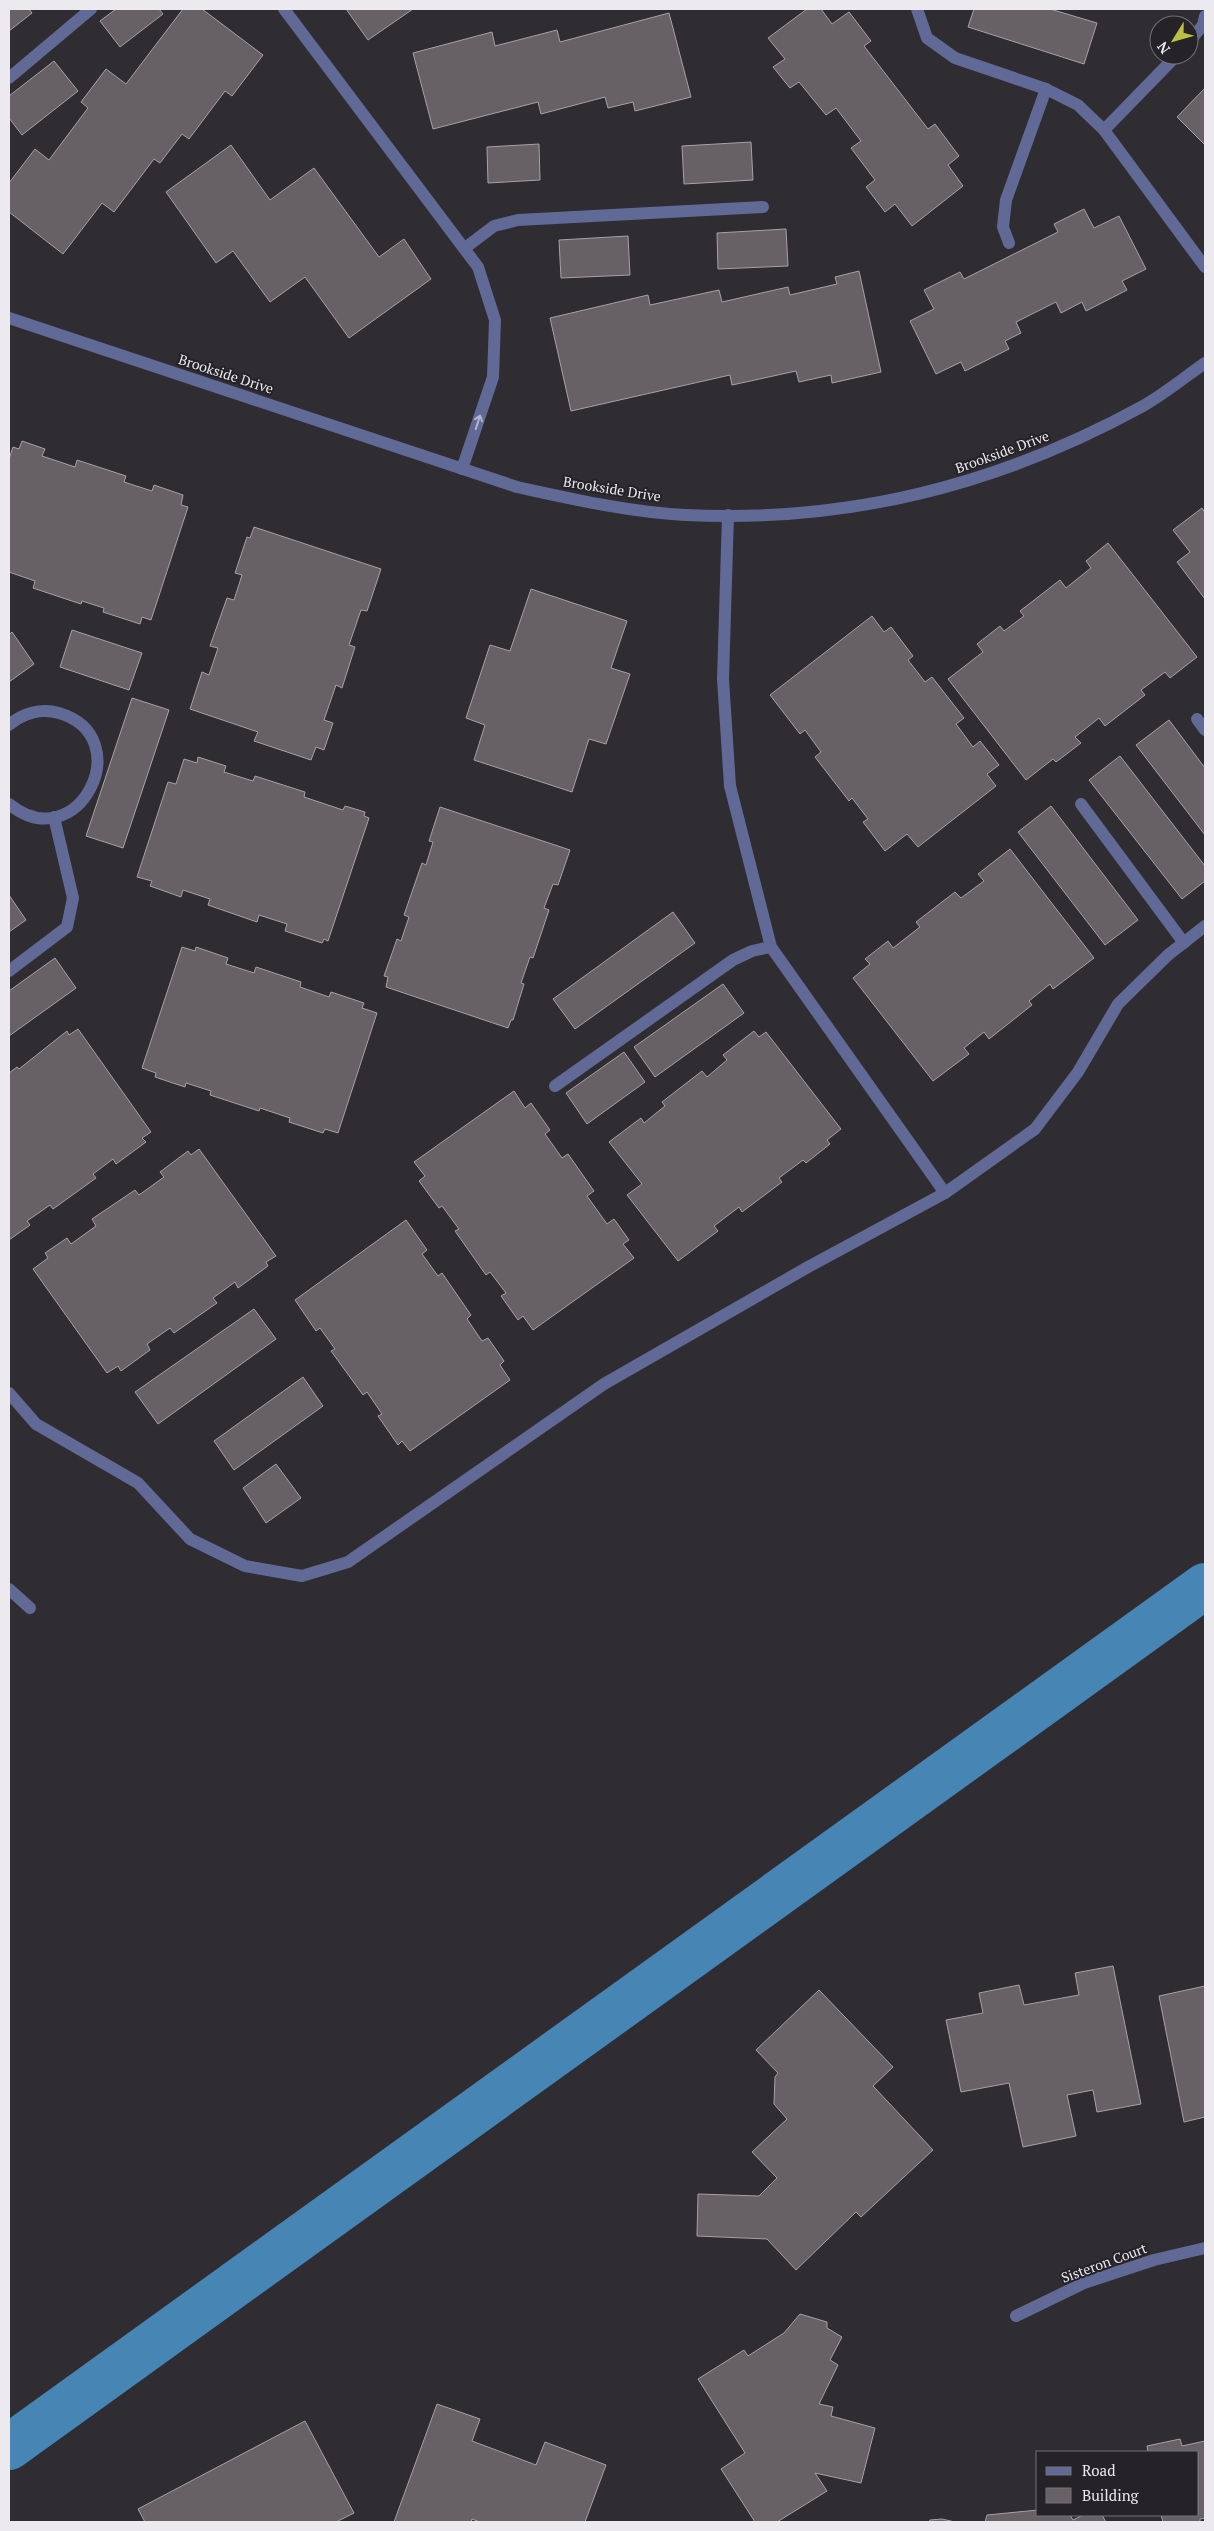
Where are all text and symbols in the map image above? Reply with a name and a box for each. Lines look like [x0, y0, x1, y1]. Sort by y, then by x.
north arrow [1149, 15, 1199, 65]
text: N [1152, 38, 1174, 58]
street label: Brookside Drive [176, 349, 276, 398]
one-way arrow [473, 415, 483, 431]
street label: Brookside Drive [952, 426, 1051, 477]
street label: Brookside Drive [562, 471, 662, 506]
street label: Sisteron Court [1058, 2238, 1150, 2287]
legend [1036, 2451, 1199, 2516]
text: Road [1082, 2460, 1115, 2480]
text: Building [1082, 2485, 1140, 2505]

